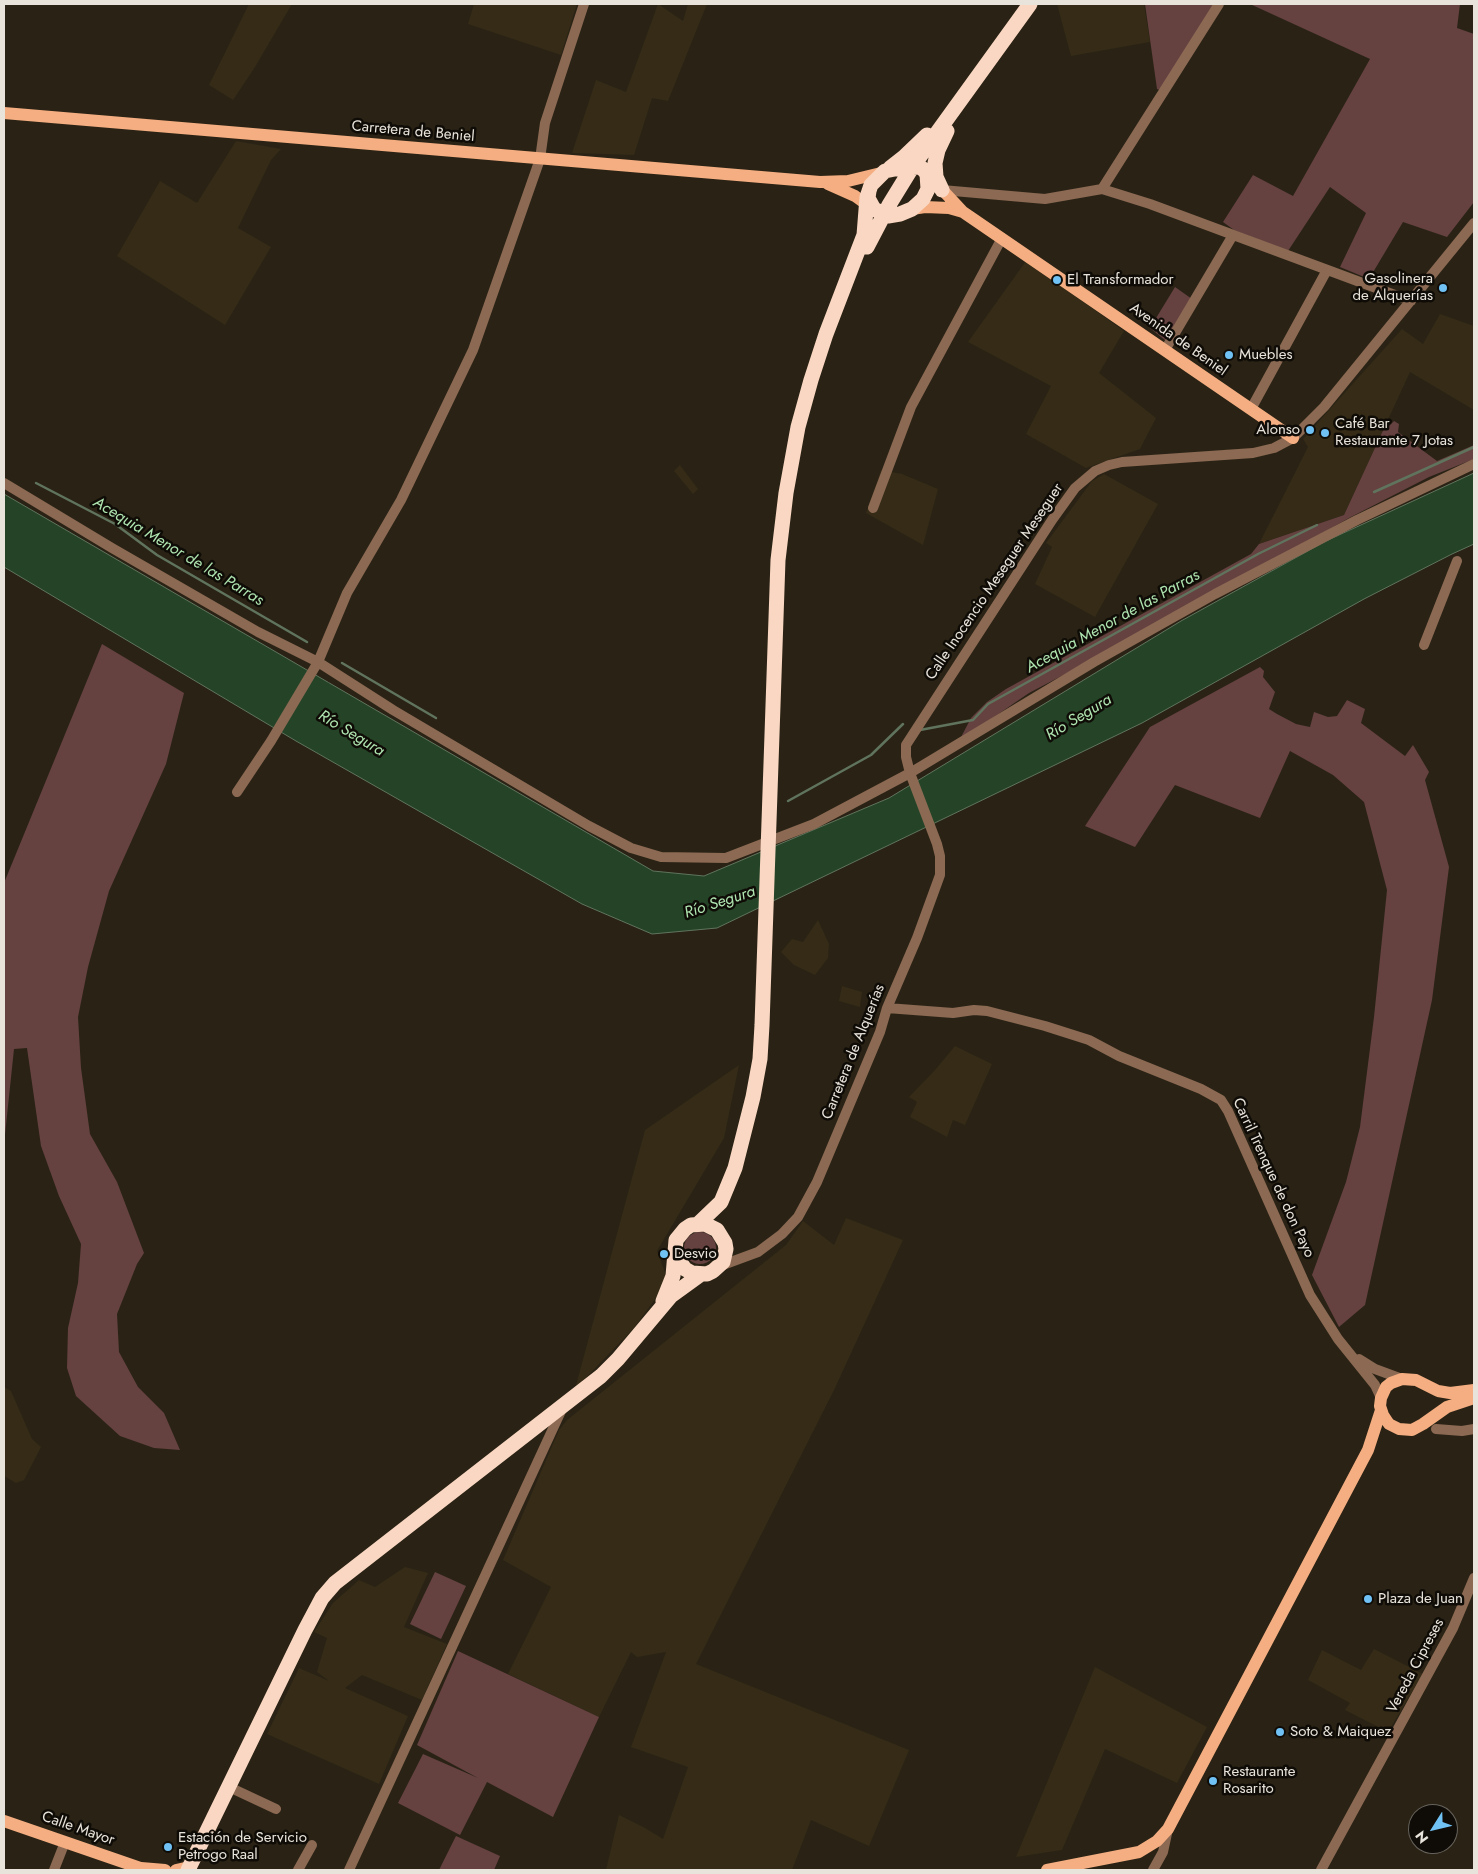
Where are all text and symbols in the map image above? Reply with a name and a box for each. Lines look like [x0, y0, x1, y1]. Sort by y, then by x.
street label: Carretera de Beniel [351, 118, 475, 146]
place label: Gasolinera de Alquerías [1352, 270, 1433, 305]
place label: El Transformador [1067, 271, 1174, 289]
marker: El Transformador [1051, 274, 1063, 286]
marker: Gasolinera de Alquerías [1437, 282, 1449, 294]
street label: Avenida de Beniel [1126, 300, 1230, 380]
place label: Muebles [1239, 346, 1293, 364]
marker: Muebles [1223, 349, 1235, 361]
place label: Café Bar Restaurante 7 Jotas [1335, 415, 1453, 450]
place label: Alonso [1256, 421, 1300, 439]
marker: Alonso [1304, 424, 1316, 436]
marker: Café Bar Restaurante 7 Jotas [1319, 427, 1331, 439]
street label: Calle Inocencio Meseguer Meseguer [922, 480, 1068, 684]
water label: Acequia Menor de las Parras [89, 493, 267, 611]
water label: Acequia Menor de las Parras [1023, 566, 1203, 678]
water label: Río Segura [1042, 691, 1116, 745]
water label: Río Segura [314, 707, 388, 761]
water label: Río Segura [682, 882, 758, 924]
street label: Carretera de Alquerías [819, 982, 889, 1122]
street label: Carril Trenque de don Payo [1228, 1095, 1318, 1261]
place label: Desvio [674, 1245, 717, 1263]
marker: Desvio [658, 1248, 670, 1260]
place label: Plaza de Juan [1378, 1590, 1463, 1608]
marker: Plaza de Juan [1362, 1593, 1374, 1605]
street label: Vereda Cipreses [1384, 1616, 1448, 1716]
place label: Soto & Maiquez [1290, 1723, 1391, 1741]
marker: Soto & Maiquez [1274, 1726, 1286, 1738]
place label: Restaurante Rosarito [1223, 1763, 1295, 1798]
marker: Restaurante Rosarito [1207, 1775, 1219, 1787]
north arrow [1408, 1804, 1458, 1854]
street label: Calle Mayor [39, 1808, 117, 1850]
text: N [1410, 1827, 1433, 1848]
place label: Estación de Servicio Petrogo Raal [178, 1829, 307, 1864]
marker: Estación de Servicio Petrogo Raal [162, 1841, 174, 1853]

